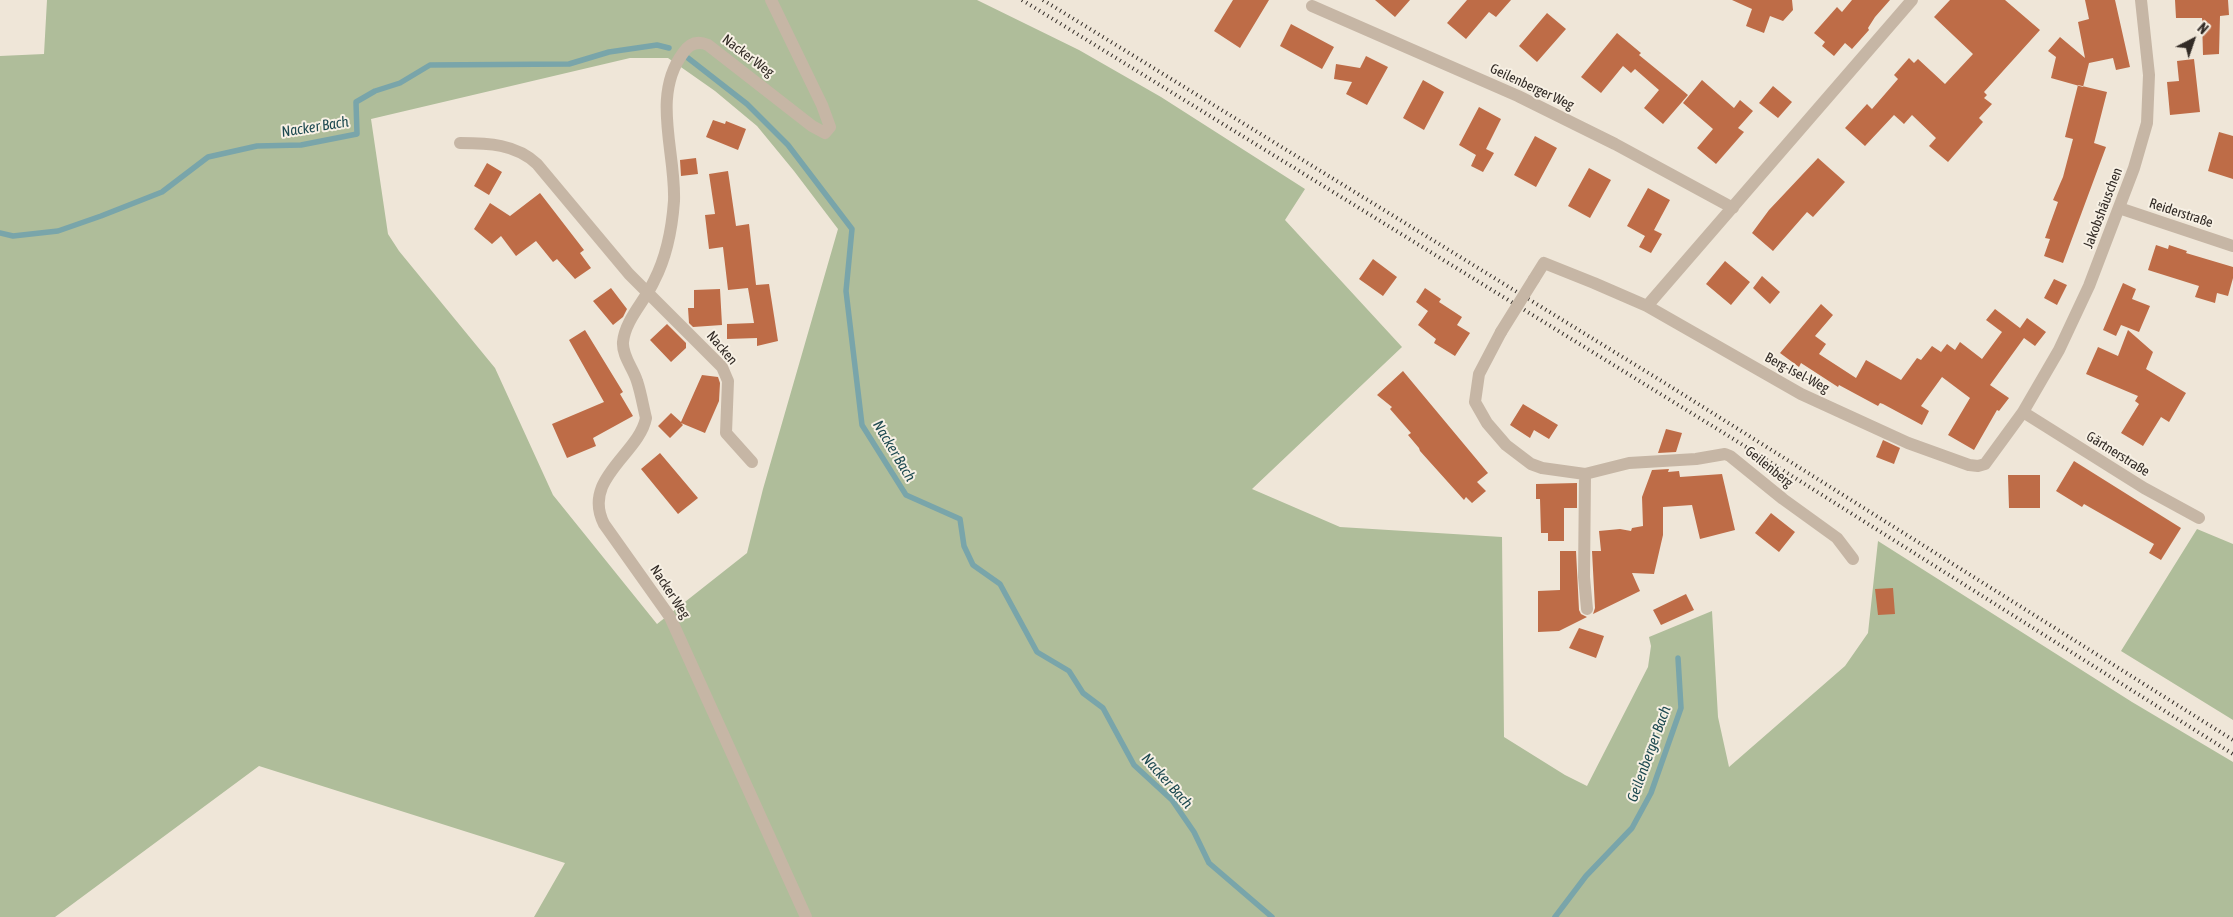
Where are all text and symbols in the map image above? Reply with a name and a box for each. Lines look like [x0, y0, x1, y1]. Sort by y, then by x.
north arrow [2168, 15, 2218, 65]
text: N [2194, 20, 2211, 37]
street label: Nacker Weg [719, 31, 777, 81]
street label: Geilenberger Weg [1487, 60, 1577, 114]
water label: Nacker Bach [280, 113, 350, 141]
street label: Jakobshäuschen [2080, 165, 2126, 251]
street label: Reiderstraße [2147, 195, 2215, 231]
street label: Nacken [703, 328, 741, 368]
street label: Berg-Isel-Weg [1762, 349, 1832, 397]
water label: Nacker Bach [869, 417, 919, 485]
street label: Gärtnerstraße [2083, 428, 2153, 480]
street label: Geilenberg [1742, 443, 1796, 491]
street label: Nacker Weg [647, 562, 693, 622]
water label: Geilenberger Bach [1623, 704, 1675, 804]
water label: Nacker Bach [1138, 750, 1196, 812]

